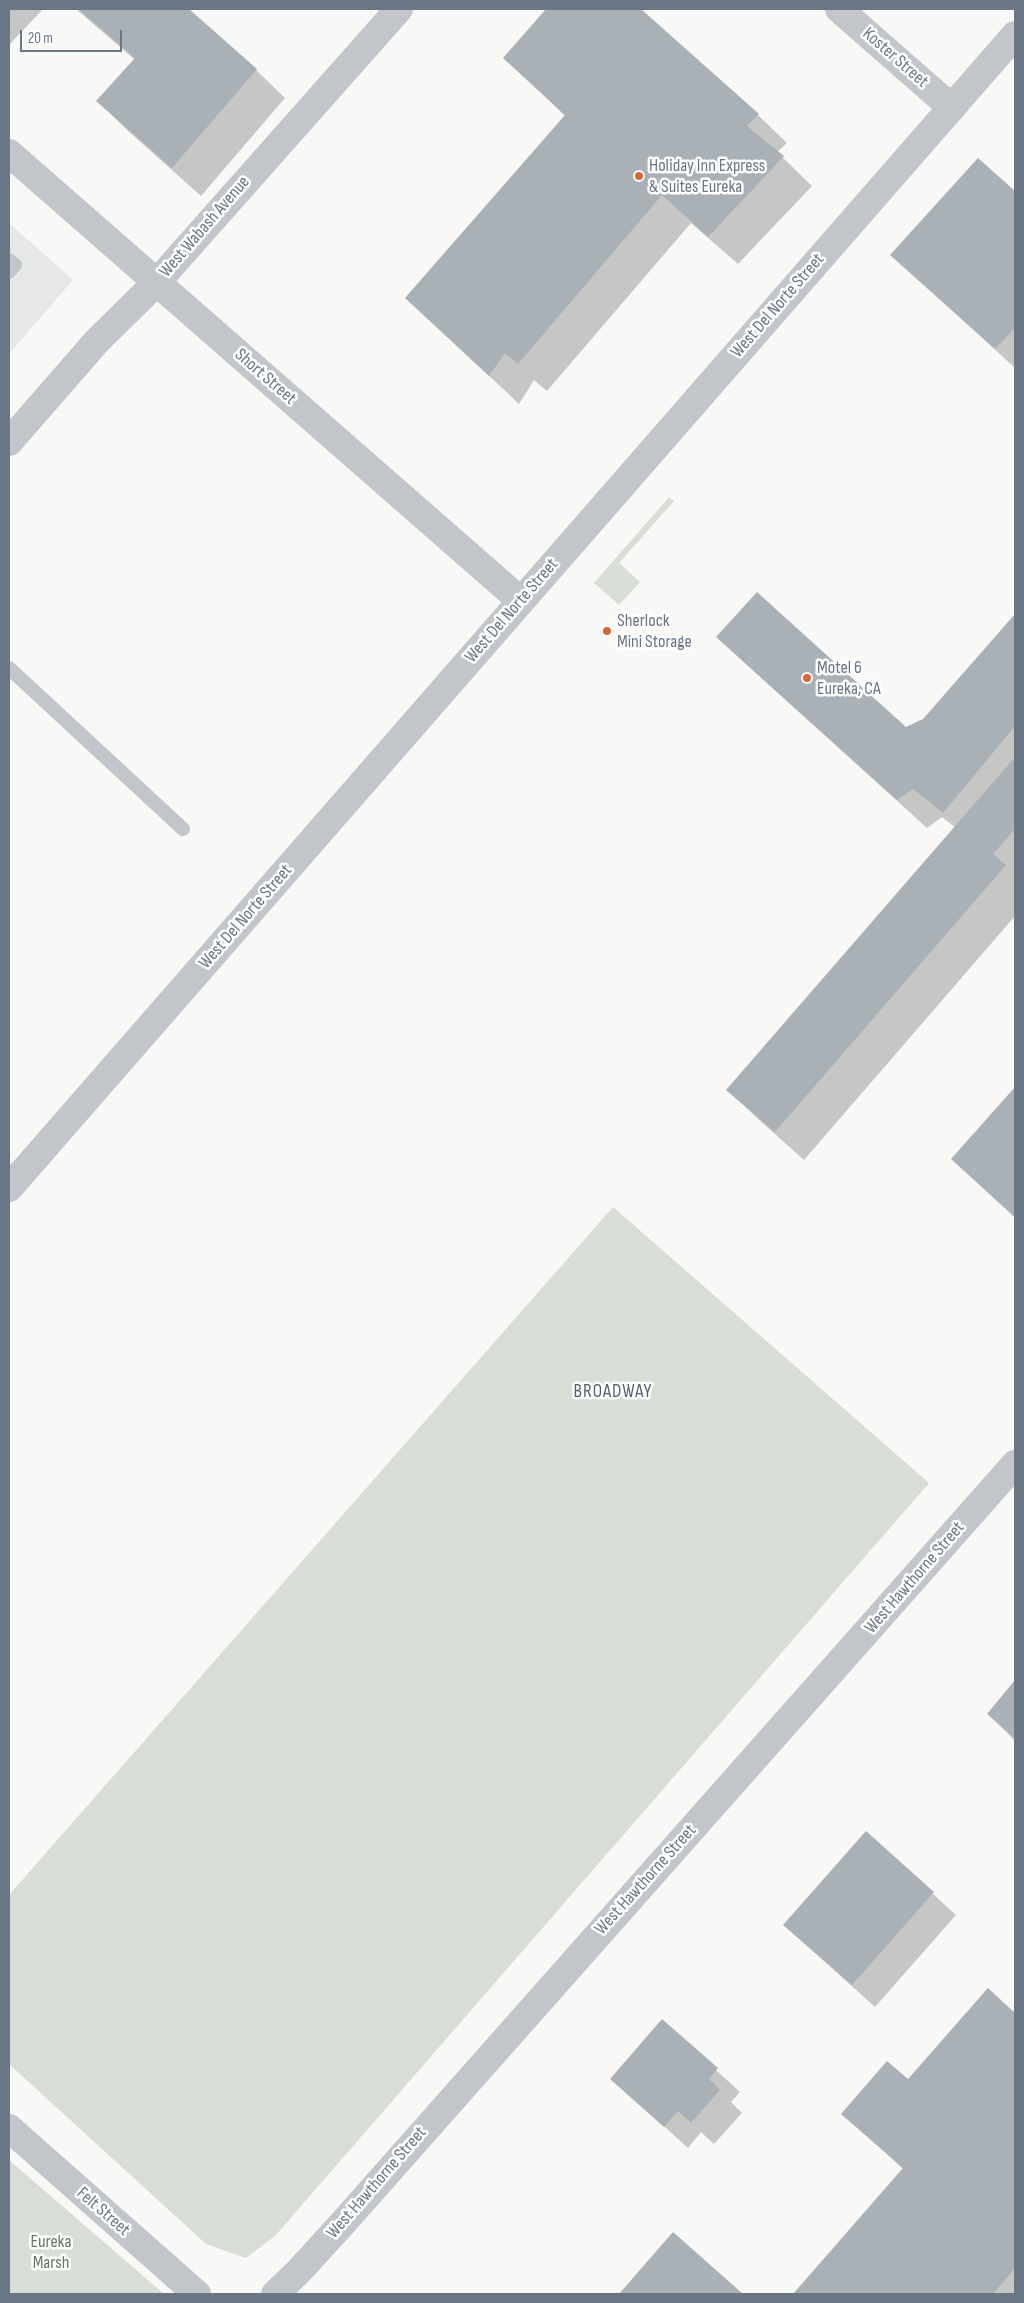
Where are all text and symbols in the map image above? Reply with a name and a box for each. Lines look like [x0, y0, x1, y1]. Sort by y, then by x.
scale bar [22, 20, 125, 52]
street label: Koster Street [858, 23, 932, 93]
text: 20 m [28, 29, 53, 48]
place label: Holiday Inn Express & Suites Eureka [649, 155, 765, 198]
marker: Holiday Inn Express & Suites Eureka [633, 170, 645, 182]
street label: West Wabash Avenue [155, 172, 255, 282]
street label: West Del Norte Street [727, 249, 829, 363]
street label: Short Street [230, 344, 300, 410]
street label: West Del Norte Street [461, 554, 563, 668]
place label: Sherlock Mini Storage [617, 610, 692, 652]
marker: Sherlock Mini Storage [601, 625, 613, 637]
place label: Motel 6 Eureka, CA [817, 657, 881, 700]
marker: Motel 6 Eureka, CA [801, 672, 813, 684]
street label: West Del Norte Street [195, 860, 297, 974]
district label: BROADWAY [573, 1381, 653, 1403]
street label: West Hawthorne Street [861, 1518, 969, 1638]
street label: West Hawthorne Street [591, 1820, 701, 1940]
street label: West Hawthorne Street [323, 2123, 431, 2243]
street label: Felt Street [72, 2183, 134, 2241]
park label: Eureka Marsh [31, 2231, 71, 2274]

